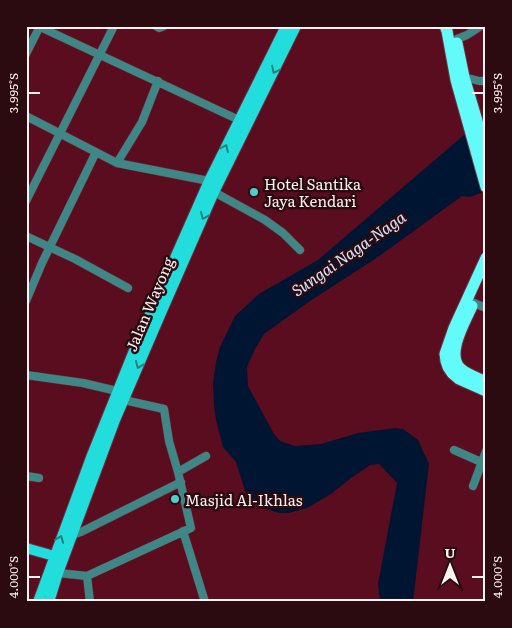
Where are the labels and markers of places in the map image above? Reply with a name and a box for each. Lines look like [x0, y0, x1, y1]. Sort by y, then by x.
place label: Hotel Santika Jaya Kendari [264, 172, 362, 212]
marker: Hotel Santika Jaya Kendari [248, 186, 260, 198]
place label: Masjid Al-Ikhlas [185, 488, 303, 511]
marker: Masjid Al-Ikhlas [169, 493, 181, 505]

